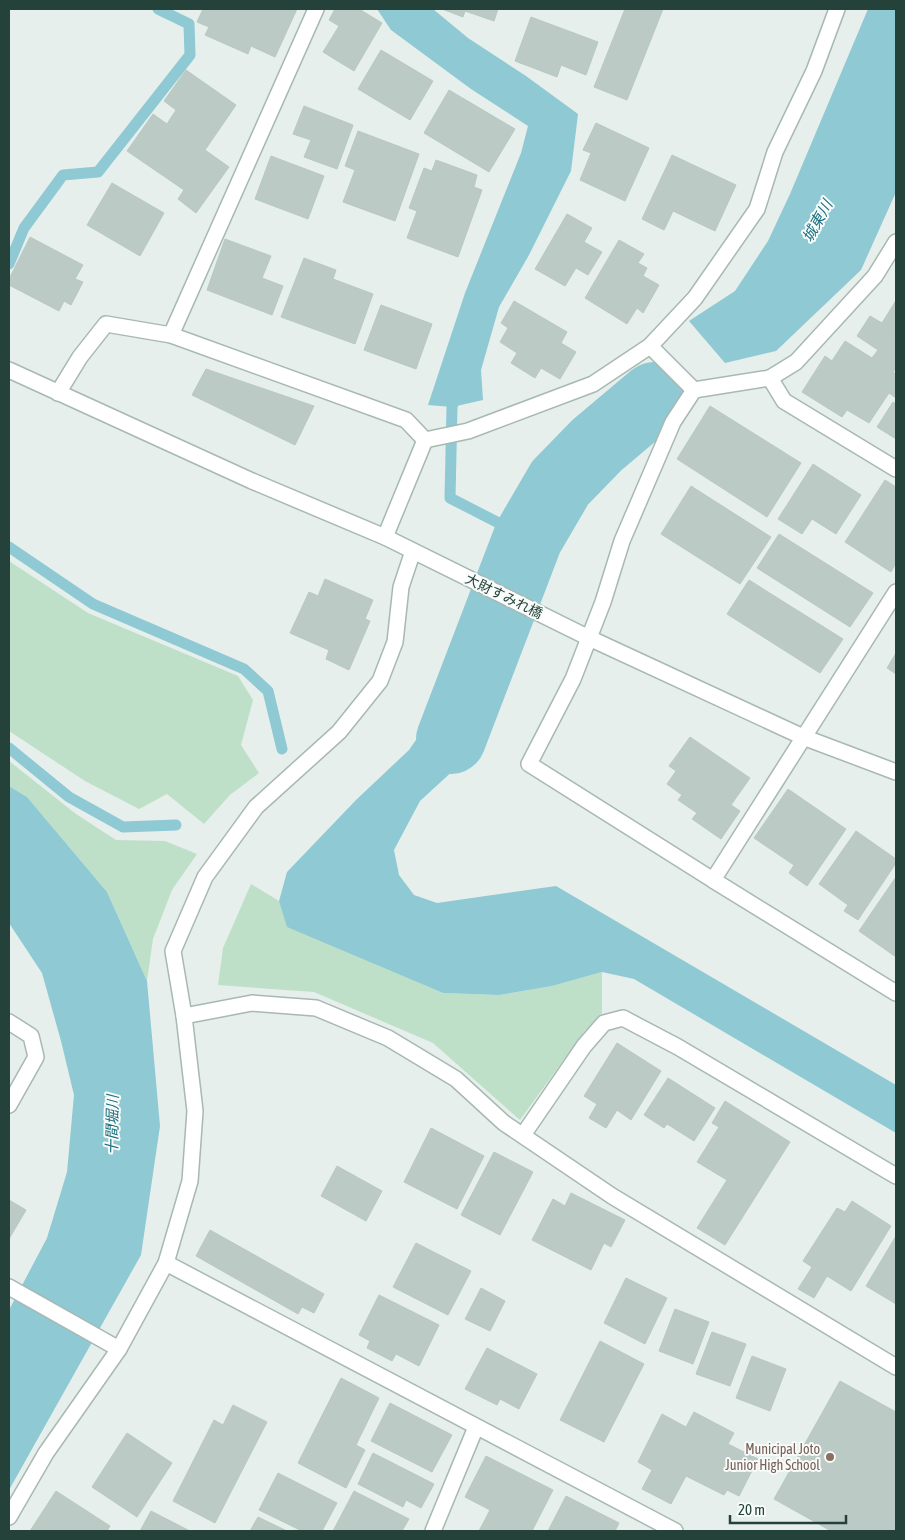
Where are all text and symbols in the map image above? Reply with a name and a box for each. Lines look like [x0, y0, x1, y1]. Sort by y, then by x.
water label: 城東川 [799, 195, 836, 245]
street label: 大財すみれ橋 [463, 570, 545, 622]
water label: 十間堀川 [103, 1093, 121, 1155]
place label: Municipal Joto Junior High School [725, 1441, 820, 1473]
marker: Municipal Joto Junior High School [824, 1451, 836, 1463]
scale bar [730, 1492, 846, 1524]
text: 20 m [738, 1501, 765, 1518]

